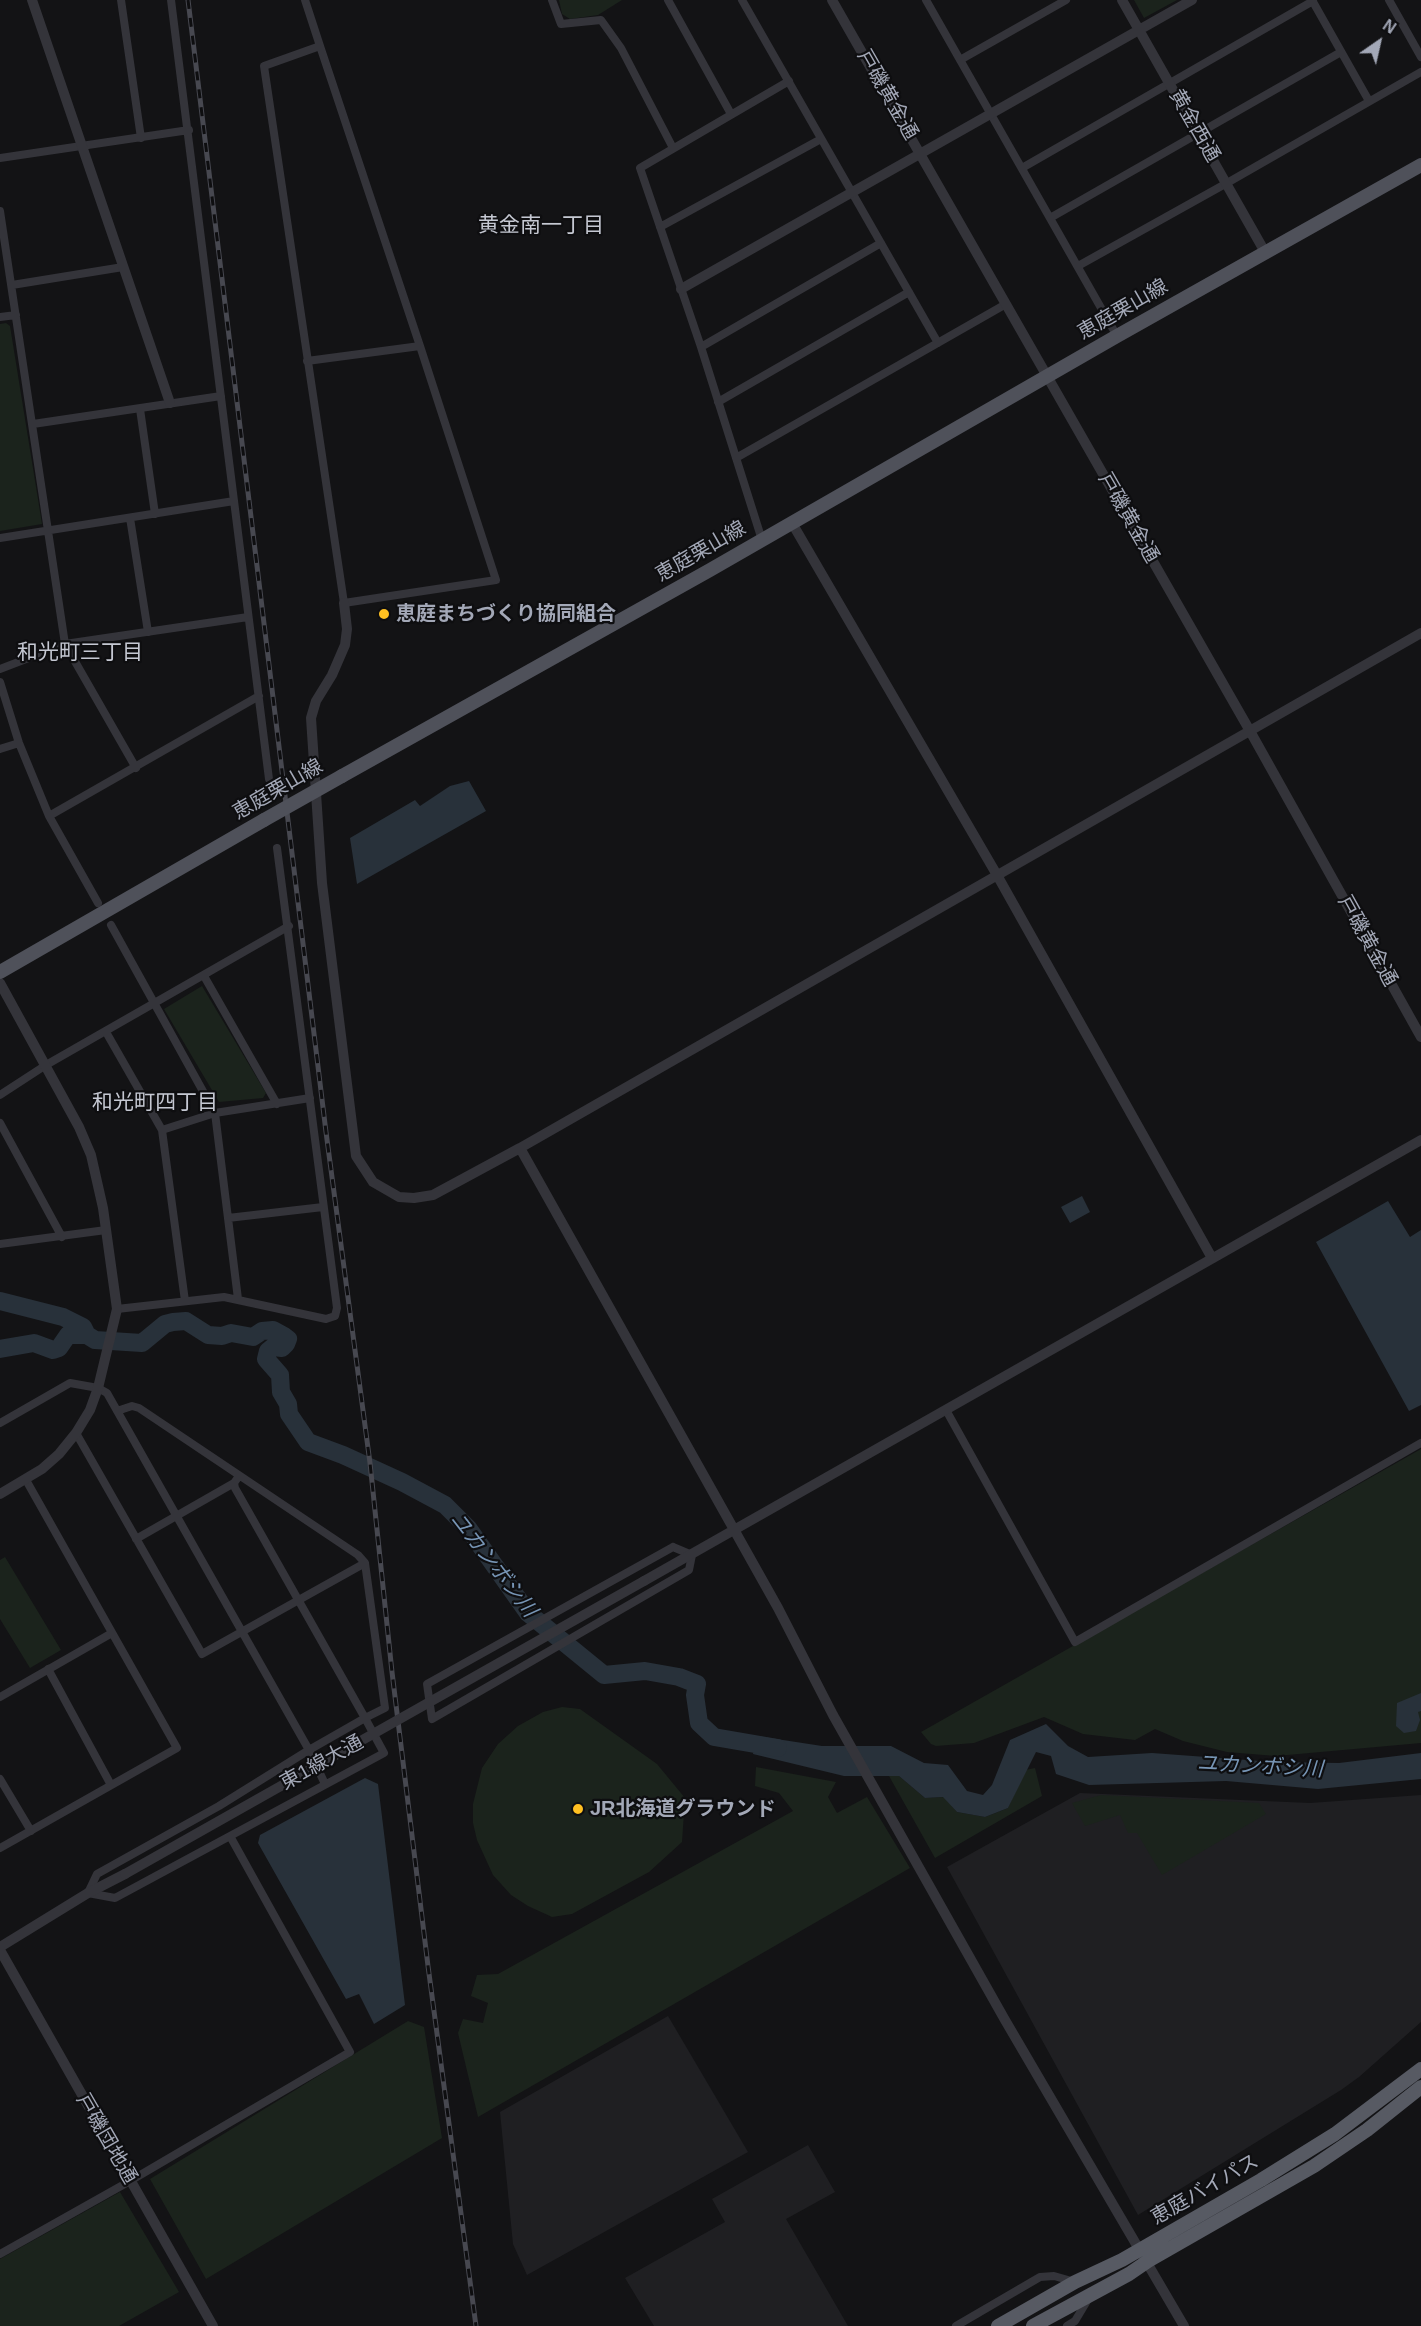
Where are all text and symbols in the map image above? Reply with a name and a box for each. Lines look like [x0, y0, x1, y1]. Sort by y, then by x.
north arrow [1349, 12, 1409, 72]
text: N [1380, 16, 1399, 37]
street label: 戸磯黄金通 [852, 46, 922, 144]
street label: 黄金西通 [1164, 85, 1224, 167]
district label: 黄金南一丁目 [478, 213, 604, 239]
street label: 恵庭栗山線 [1074, 275, 1172, 345]
street label: 戸磯黄金通 [1093, 469, 1163, 567]
street label: 恵庭栗山線 [652, 517, 750, 587]
place label: 恵庭まちづくり協同組合 [396, 602, 616, 626]
marker: 恵庭まちづくり協同組合 [377, 607, 391, 621]
district label: 和光町三丁目 [17, 640, 143, 666]
street label: 恵庭栗山線 [229, 755, 327, 825]
street label: 戸磯黄金通 [1332, 891, 1402, 991]
district label: 和光町四丁目 [92, 1090, 218, 1116]
water label: ユカンボシ川 [444, 1508, 542, 1622]
street label: 東1線大通 [276, 1730, 368, 1796]
water label: ユカンボシ川 [1196, 1751, 1324, 1783]
place label: JR北海道グラウンド [590, 1797, 776, 1821]
marker: JR北海道グラウンド [571, 1802, 585, 1816]
street label: 戸磯団地通 [71, 2090, 141, 2188]
street label: 恵庭バイパス [1147, 2150, 1263, 2230]

